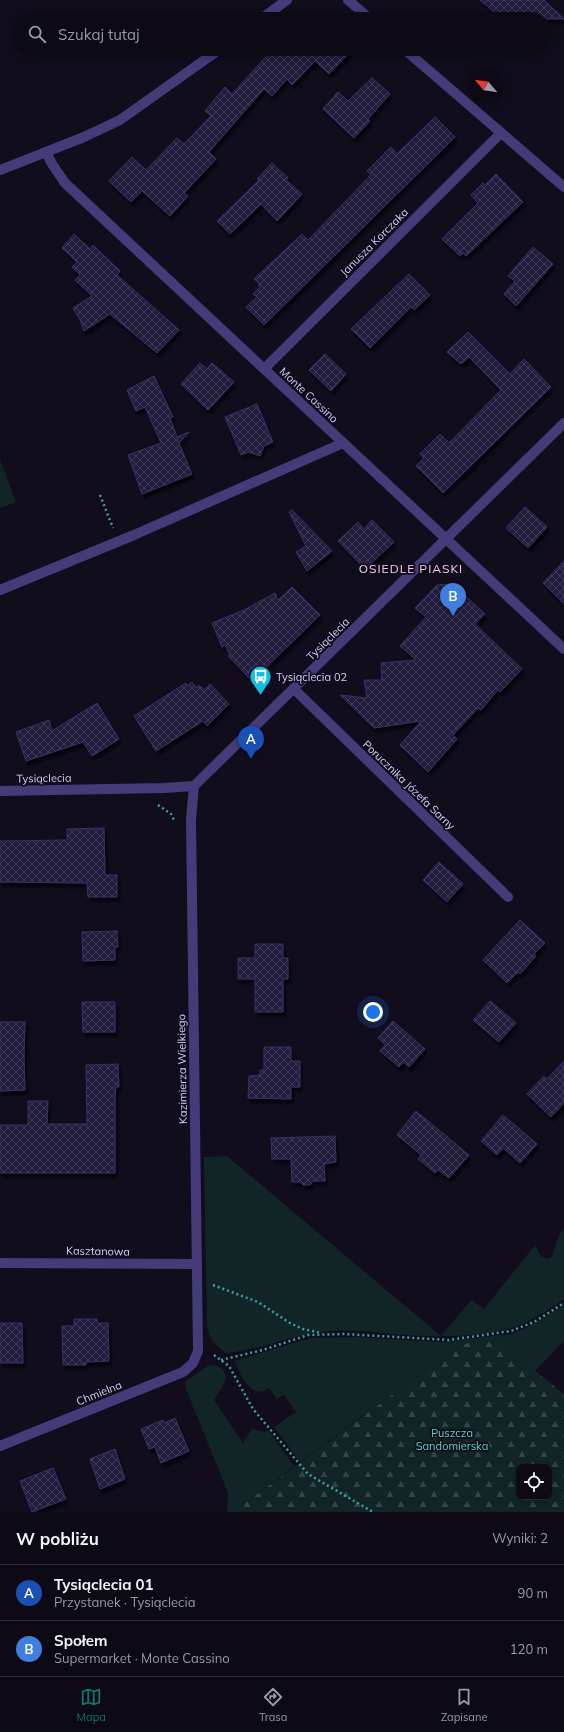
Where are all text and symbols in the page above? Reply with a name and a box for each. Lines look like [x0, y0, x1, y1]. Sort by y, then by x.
search box [12, 12, 552, 56]
icon: search [26, 23, 48, 45]
text: Szukaj tutaj [58, 25, 140, 44]
north arrow [468, 68, 504, 104]
street label: Janusza Korczaka [337, 205, 411, 279]
street label: Monte Cassino [277, 364, 341, 426]
district label: OSIEDLE PIASKI [359, 561, 463, 576]
pin: B [440, 583, 466, 616]
street label: Tysiąclecia [304, 615, 352, 663]
bus stop icon: Tysiąclecia 02 [247, 664, 273, 697]
place label: Tysiąclecia 02 [276, 670, 347, 684]
pin: A [238, 726, 264, 759]
street label: Porucznika Józefa Sarny [360, 737, 458, 833]
street label: Tysiąclecia [16, 771, 72, 785]
your location [363, 1002, 383, 1022]
street label: Kazimierza Wielkiego [174, 1014, 190, 1124]
street label: Kasztanowa [66, 1243, 130, 1259]
street label: Chmielna [74, 1378, 124, 1408]
park label: Puszcza Sandomierska [416, 1426, 488, 1453]
map controls [516, 1464, 552, 1500]
button: locate [516, 1464, 552, 1500]
text: W pobliżu [16, 1528, 99, 1549]
text: Wyniki: 2 [492, 1530, 548, 1546]
text: Tysiąclecia 01 [54, 1575, 154, 1594]
text: A [24, 1585, 34, 1601]
text: 90 m [518, 1585, 548, 1601]
text: Przystanek · Tysiąclecia [54, 1594, 195, 1610]
text: Społem [54, 1631, 107, 1650]
text: B [25, 1641, 33, 1657]
text: 120 m [510, 1641, 548, 1657]
text: Supermarket · Monte Cassino [54, 1650, 230, 1666]
tab: Mapa [77, 1686, 106, 1724]
tab: Trasa [259, 1686, 287, 1724]
tab: Zapisane [441, 1686, 487, 1724]

